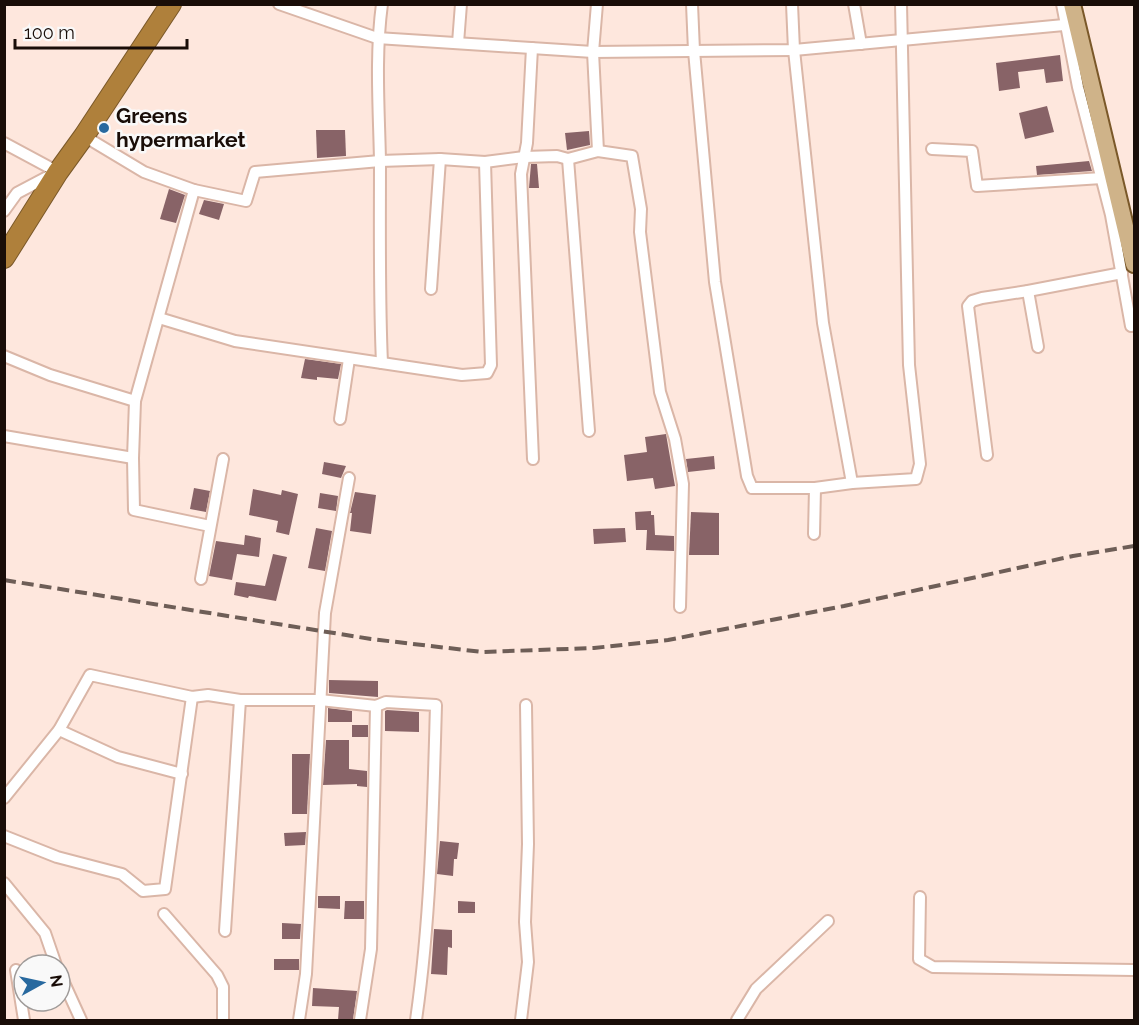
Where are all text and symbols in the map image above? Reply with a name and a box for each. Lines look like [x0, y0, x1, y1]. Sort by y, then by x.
scale bar [15, 12, 188, 50]
text: 100 m [24, 22, 75, 43]
place label: Greens hypermarket [116, 103, 245, 152]
marker: Greens hypermarket [97, 121, 111, 135]
north arrow [12, 953, 72, 1013]
text: N [46, 974, 67, 988]

